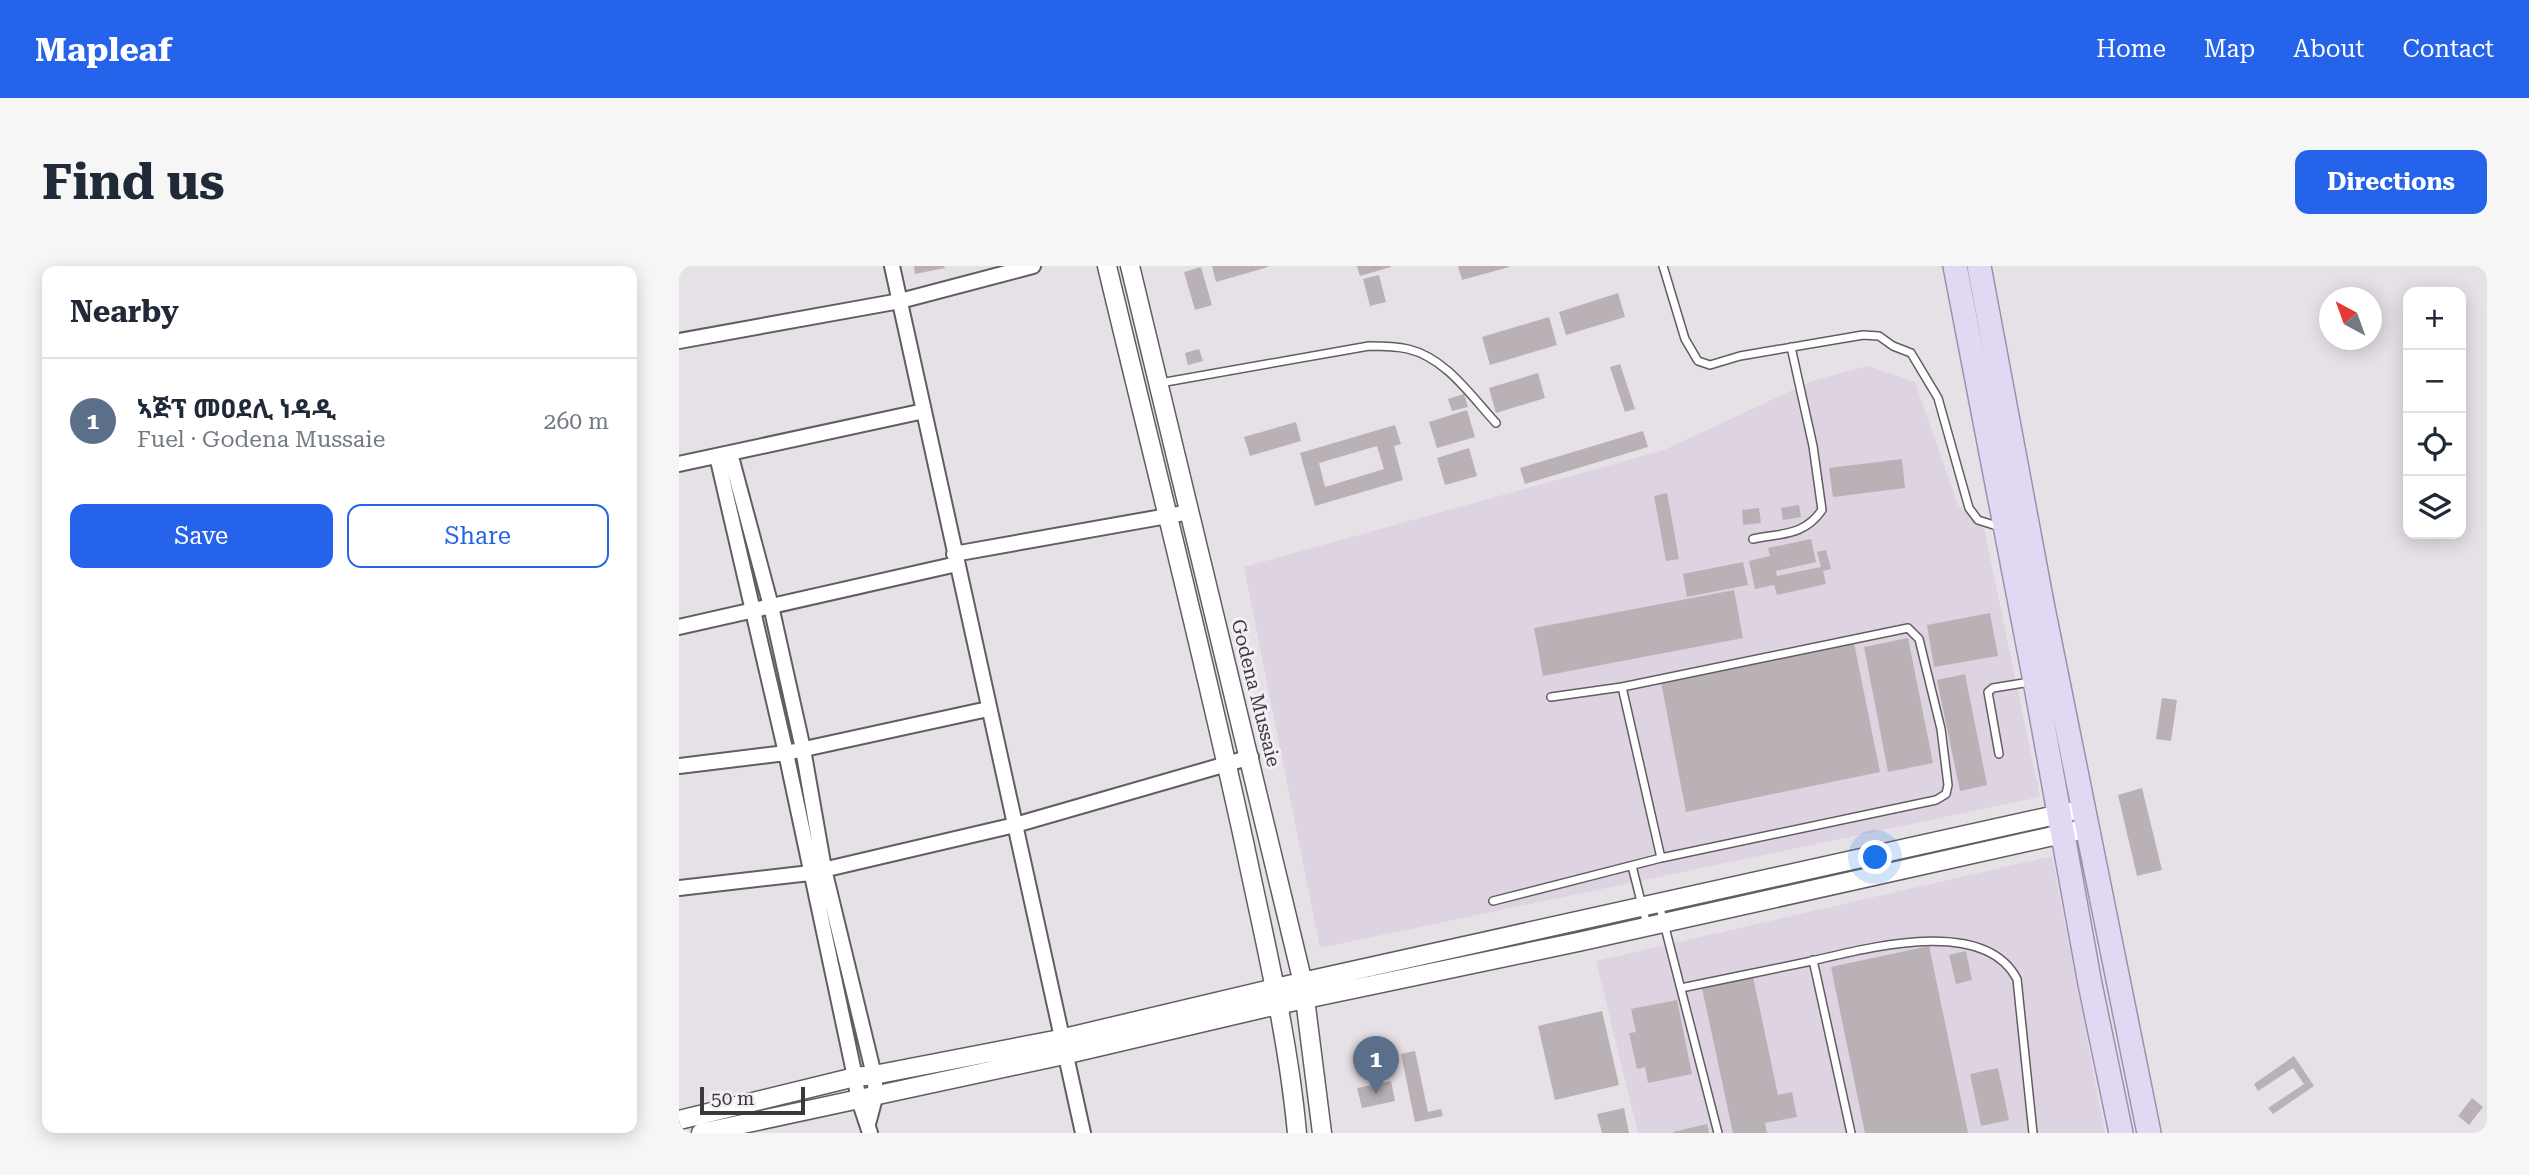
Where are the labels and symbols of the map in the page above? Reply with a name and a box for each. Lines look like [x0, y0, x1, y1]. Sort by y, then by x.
north arrow [2319, 287, 2382, 350]
street label: Godena Mussaie [1227, 617, 1285, 769]
your location [1858, 840, 1892, 874]
pin: 1 [1353, 1036, 1399, 1094]
scale bar [700, 1084, 805, 1116]

